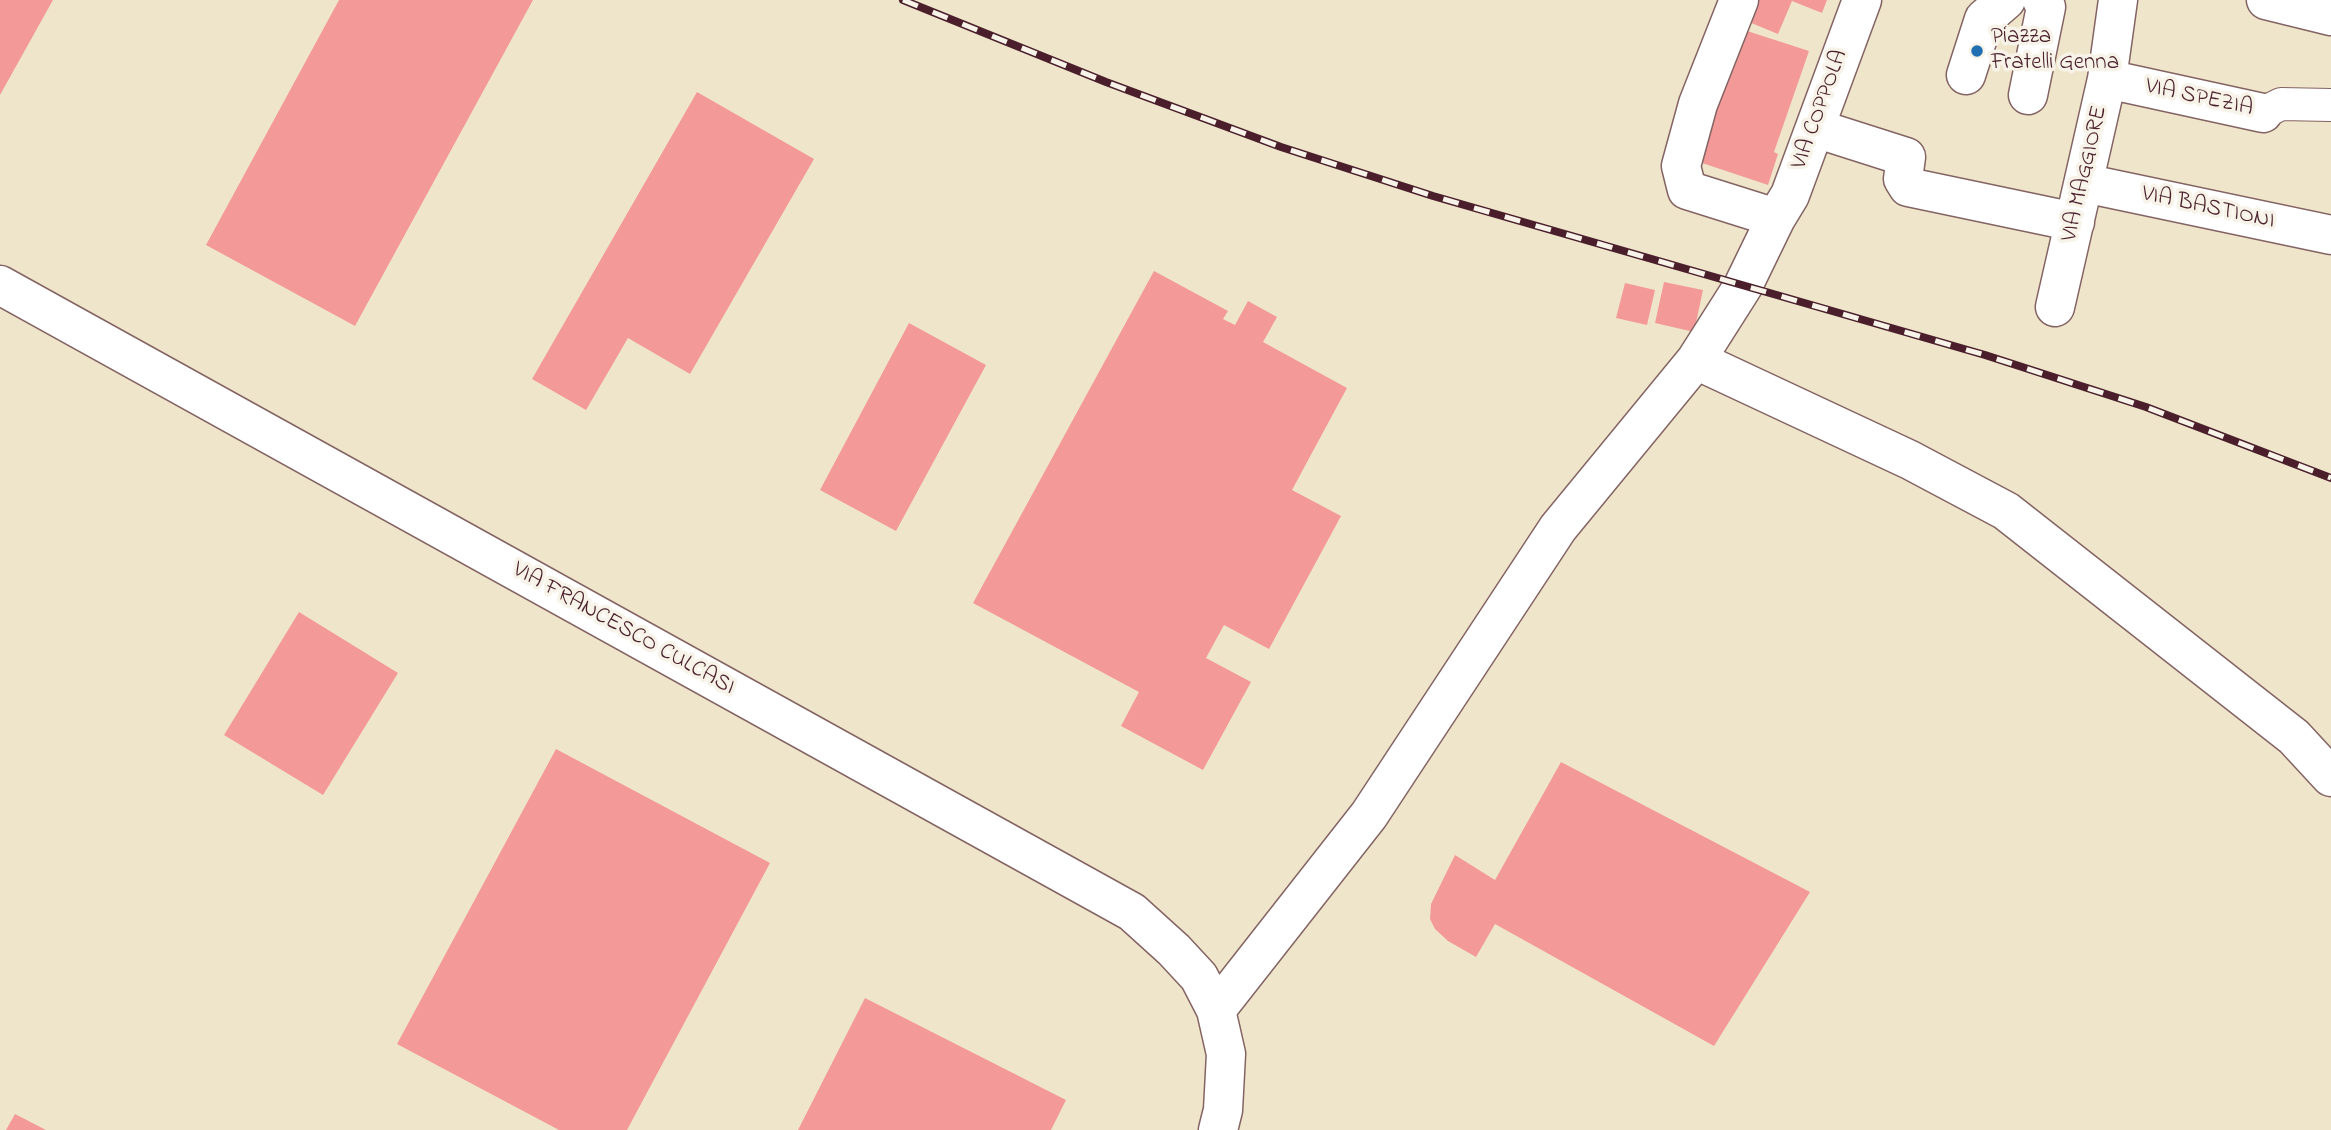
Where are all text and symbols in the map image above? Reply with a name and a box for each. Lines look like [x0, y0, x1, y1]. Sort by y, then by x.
place label: Piazza Fratelli Genna [1991, 24, 2119, 78]
marker: Piazza Fratelli Genna [1969, 43, 1985, 59]
street label: VIA COPPOLA [1787, 47, 1855, 173]
street label: VIA SPEZIA [2143, 74, 2255, 124]
street label: VIA MAGGIORE [2057, 104, 2115, 244]
street label: VIA BASTIONI [2139, 181, 2277, 237]
street label: VIA FRANCESCO CULCASI [507, 557, 739, 703]

